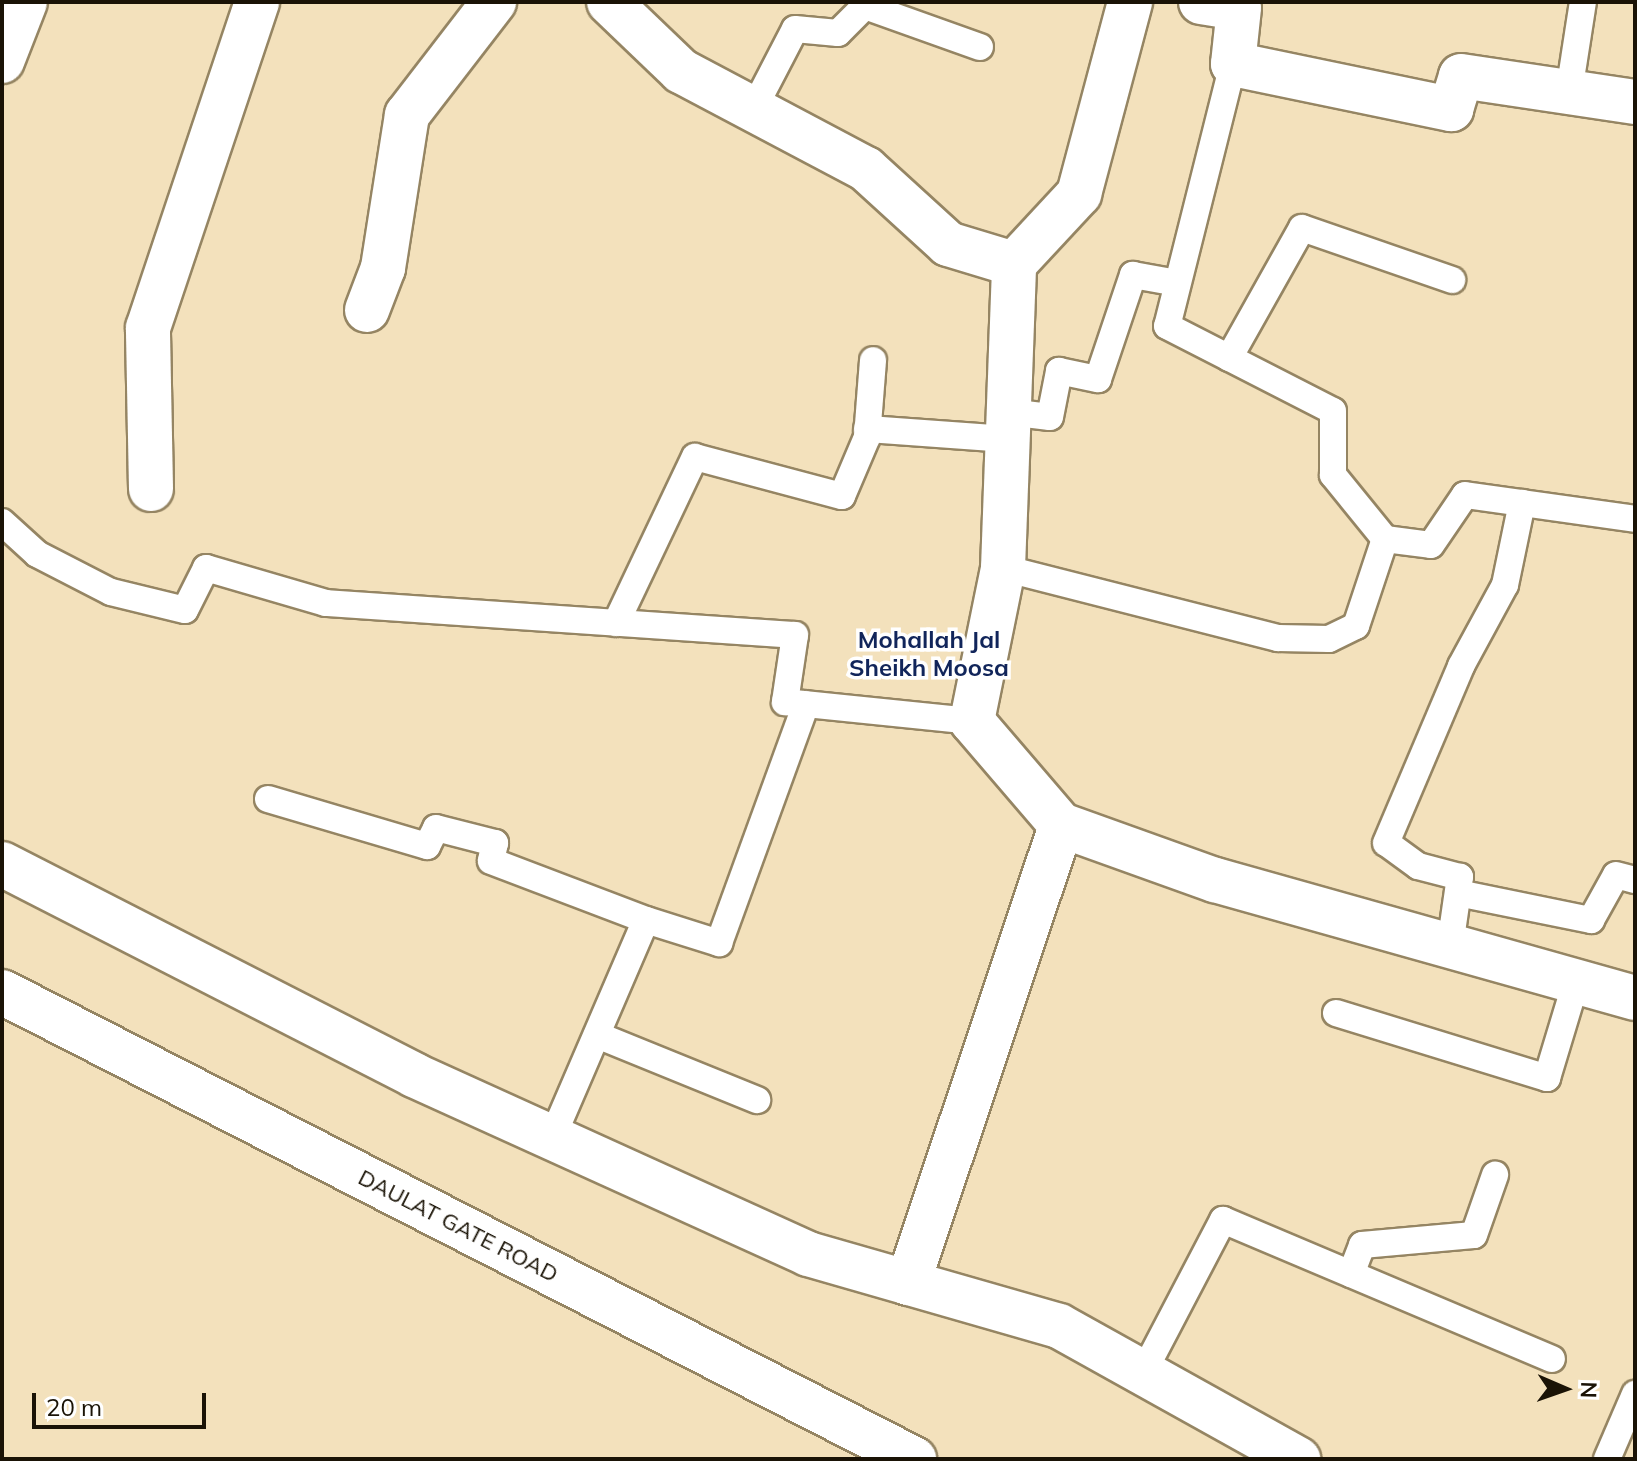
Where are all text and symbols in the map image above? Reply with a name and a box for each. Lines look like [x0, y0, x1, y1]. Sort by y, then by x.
district label: Mohallah Jal Sheikh Moosa [849, 626, 1009, 682]
street label: DAULAT GATE ROAD [354, 1164, 562, 1288]
north arrow [1525, 1349, 1605, 1429]
scale bar [36, 1377, 210, 1427]
text: N [1575, 1381, 1603, 1399]
text: 20 m [46, 1392, 102, 1422]

